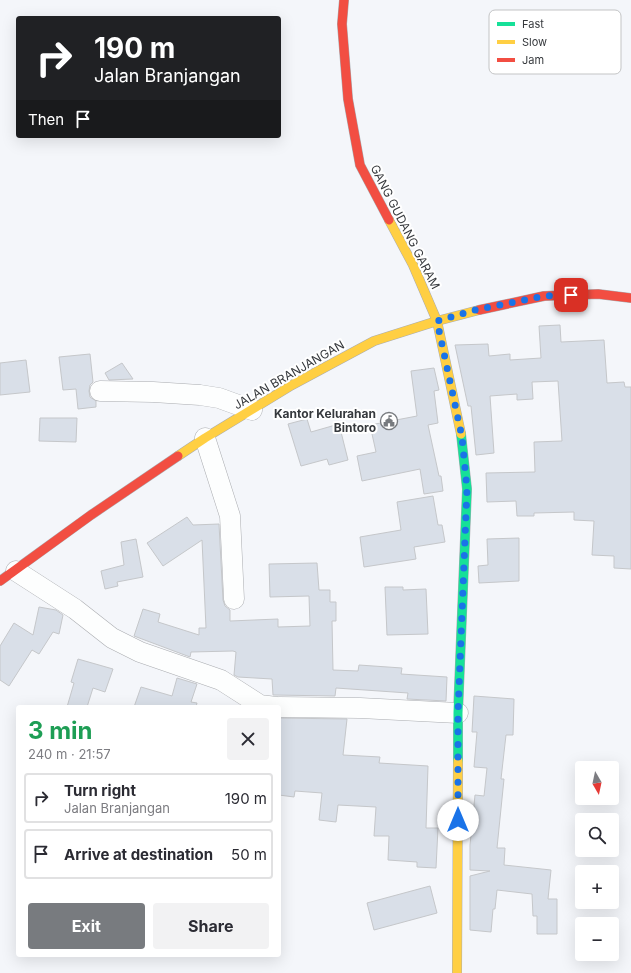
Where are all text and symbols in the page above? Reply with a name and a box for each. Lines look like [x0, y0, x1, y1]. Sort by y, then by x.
legend [489, 10, 621, 74]
text: Fast [522, 17, 544, 31]
text: 190 m [94, 31, 175, 65]
icon: right [28, 32, 80, 84]
text: Slow [522, 35, 547, 49]
text: Jam [522, 53, 544, 67]
text: Jalan Branjangan [94, 65, 241, 86]
icon: arrive [72, 108, 94, 130]
text: Then [28, 110, 64, 129]
street label: GANG GUDANG GARAM [367, 162, 443, 292]
pin [554, 278, 588, 312]
icon: arrive [560, 284, 582, 306]
street label: JALAN BRANJANGAN [231, 337, 347, 412]
place label: Kantor Kelurahan Bintoro [274, 406, 376, 435]
public building icon: Kantor Kelurahan Bintoro [379, 411, 399, 431]
text: 3 min [28, 716, 93, 745]
button: close [227, 718, 269, 760]
text: 240 m · 21:57 [28, 746, 111, 762]
north arrow [575, 761, 619, 805]
map controls [575, 761, 619, 961]
text: Turn right [64, 781, 136, 800]
icon: right [30, 787, 52, 809]
text: 190 m [225, 789, 267, 808]
position arrow [437, 799, 479, 841]
text: Jalan Branjangan [64, 800, 170, 816]
button: search [575, 813, 619, 857]
icon: arrive [30, 843, 52, 865]
text: Arrive at destination [64, 845, 213, 864]
text: 50 m [231, 845, 267, 864]
button: + [575, 865, 619, 909]
button: Exit [28, 903, 145, 949]
button: Share [153, 903, 269, 949]
button: − [575, 917, 619, 961]

